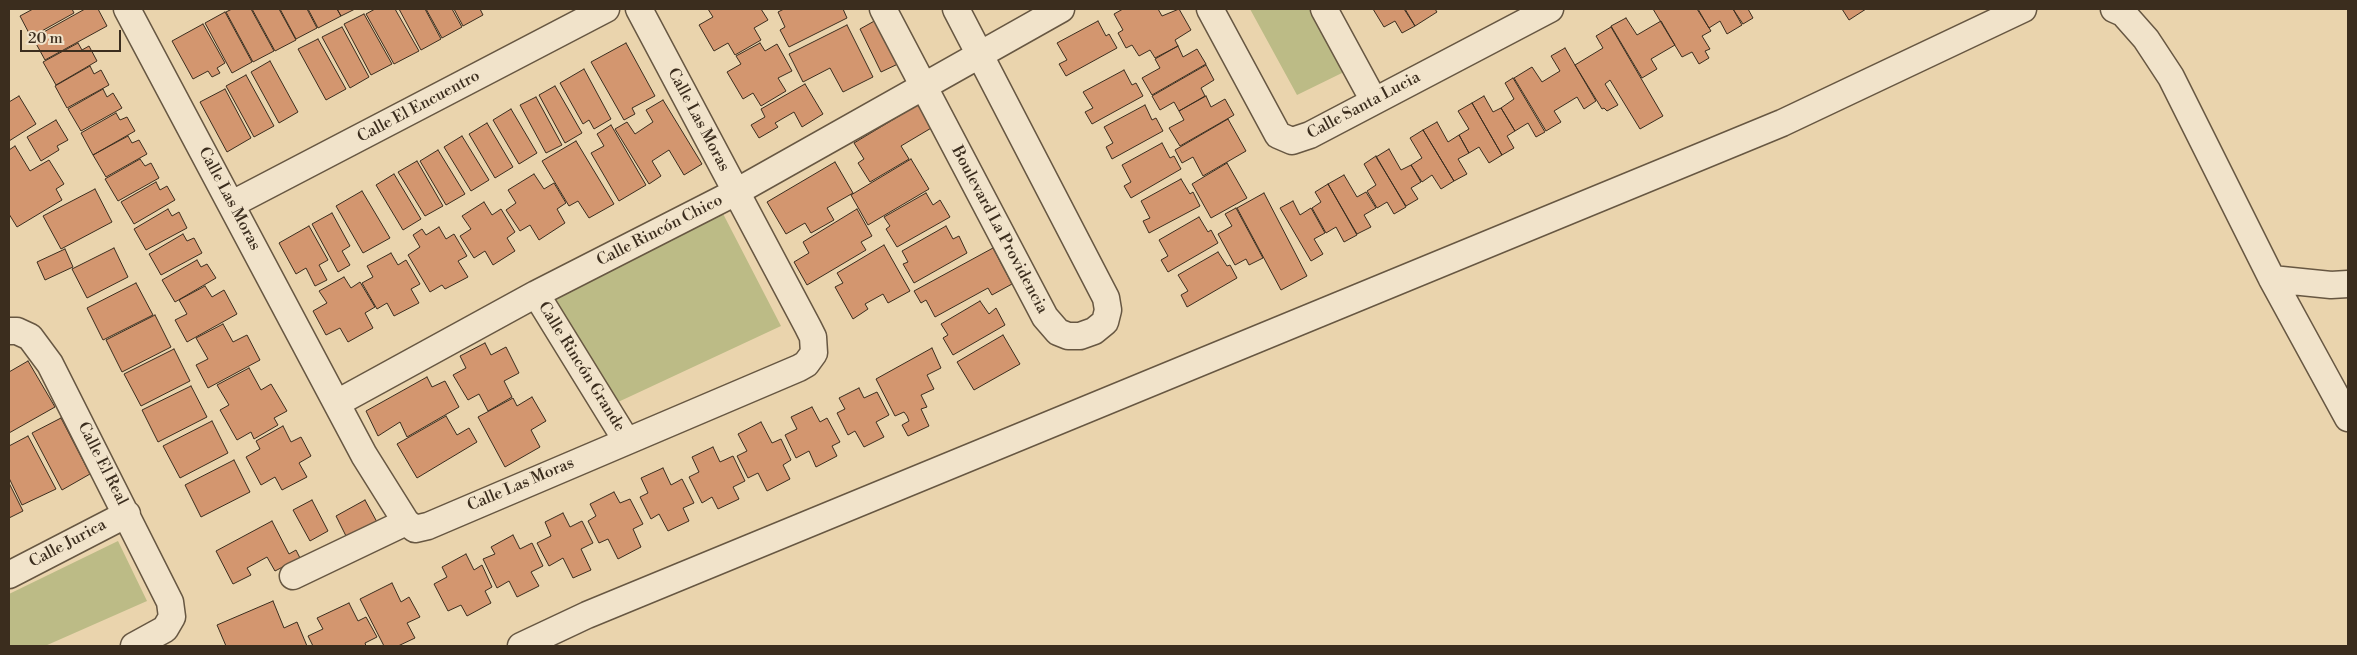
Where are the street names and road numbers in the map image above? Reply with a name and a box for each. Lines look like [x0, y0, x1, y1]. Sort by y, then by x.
street label: Calle Las Moras [663, 65, 733, 175]
street label: Calle El Encuentro [355, 67, 483, 147]
street label: Calle Santa Lucia [1304, 68, 1424, 144]
street label: Boulevard La Providencia [947, 143, 1051, 317]
street label: Calle Las Moras [194, 144, 264, 254]
street label: Calle Rincón Chico [594, 191, 726, 271]
street label: Calle Rincón Grande [533, 299, 629, 435]
street label: Calle El Real [73, 419, 131, 509]
street label: Calle Las Moras [465, 454, 577, 516]
street label: Calle Jurica [26, 516, 110, 572]

